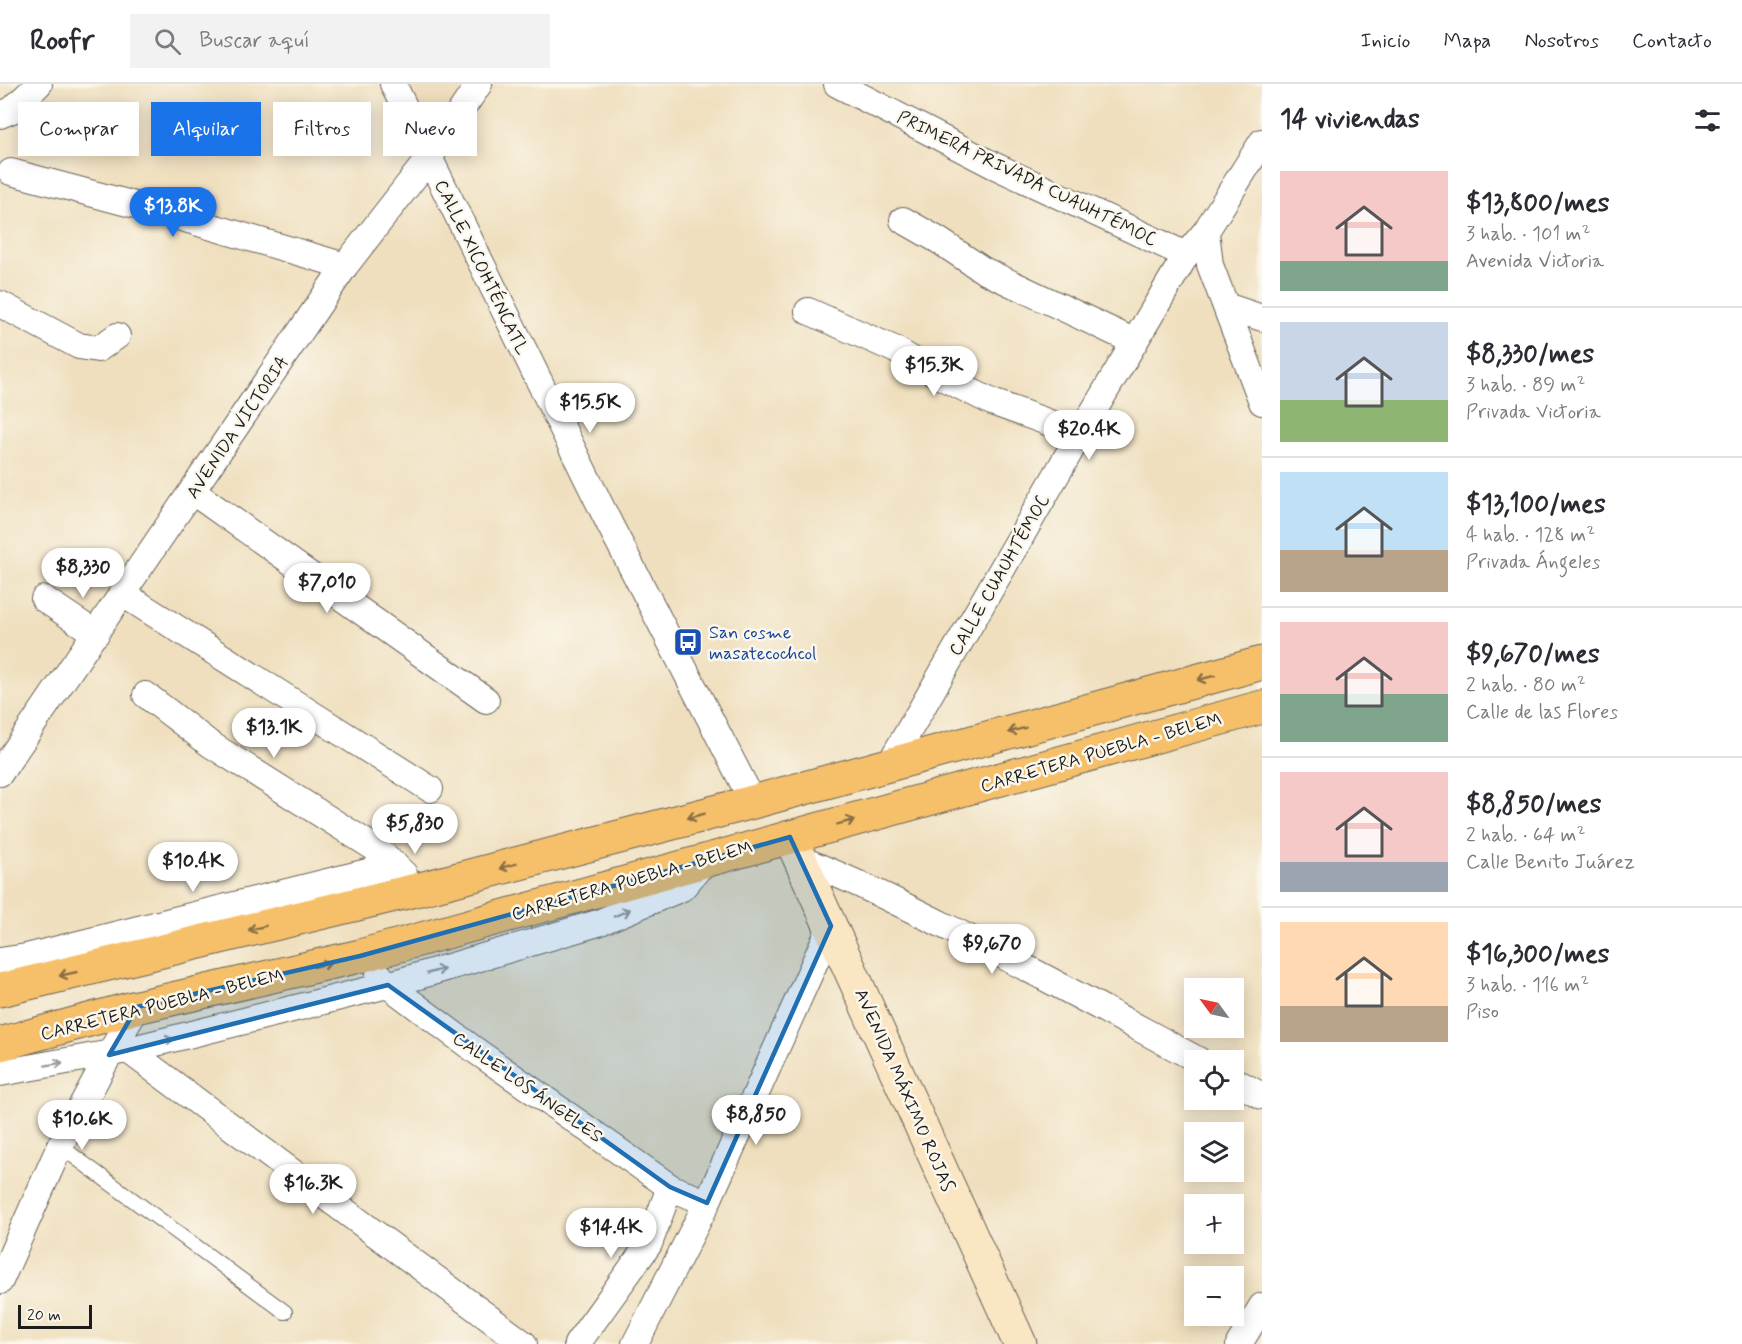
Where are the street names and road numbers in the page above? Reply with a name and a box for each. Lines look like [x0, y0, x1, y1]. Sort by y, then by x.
street label: PRIMERA PRIVADA CUAUHTÉMOC [893, 105, 1160, 252]
street label: CALLE XICOHTÉNCATL [428, 176, 534, 359]
street label: AVENIDA VICTORIA [181, 352, 295, 504]
street label: CALLE CUAUHTÉMOC [944, 490, 1056, 661]
street label: CARRETERA PUEBLA - BELEM [978, 707, 1225, 799]
street label: CARRETERA PUEBLA - BELEM [509, 835, 756, 927]
street label: CARRETERA PUEBLA - BELEM [38, 963, 286, 1047]
street label: AVENIDA MÁXIMO ROJAS [848, 985, 960, 1196]
street label: CALLE LOS ÁNGELES [448, 1027, 607, 1149]

